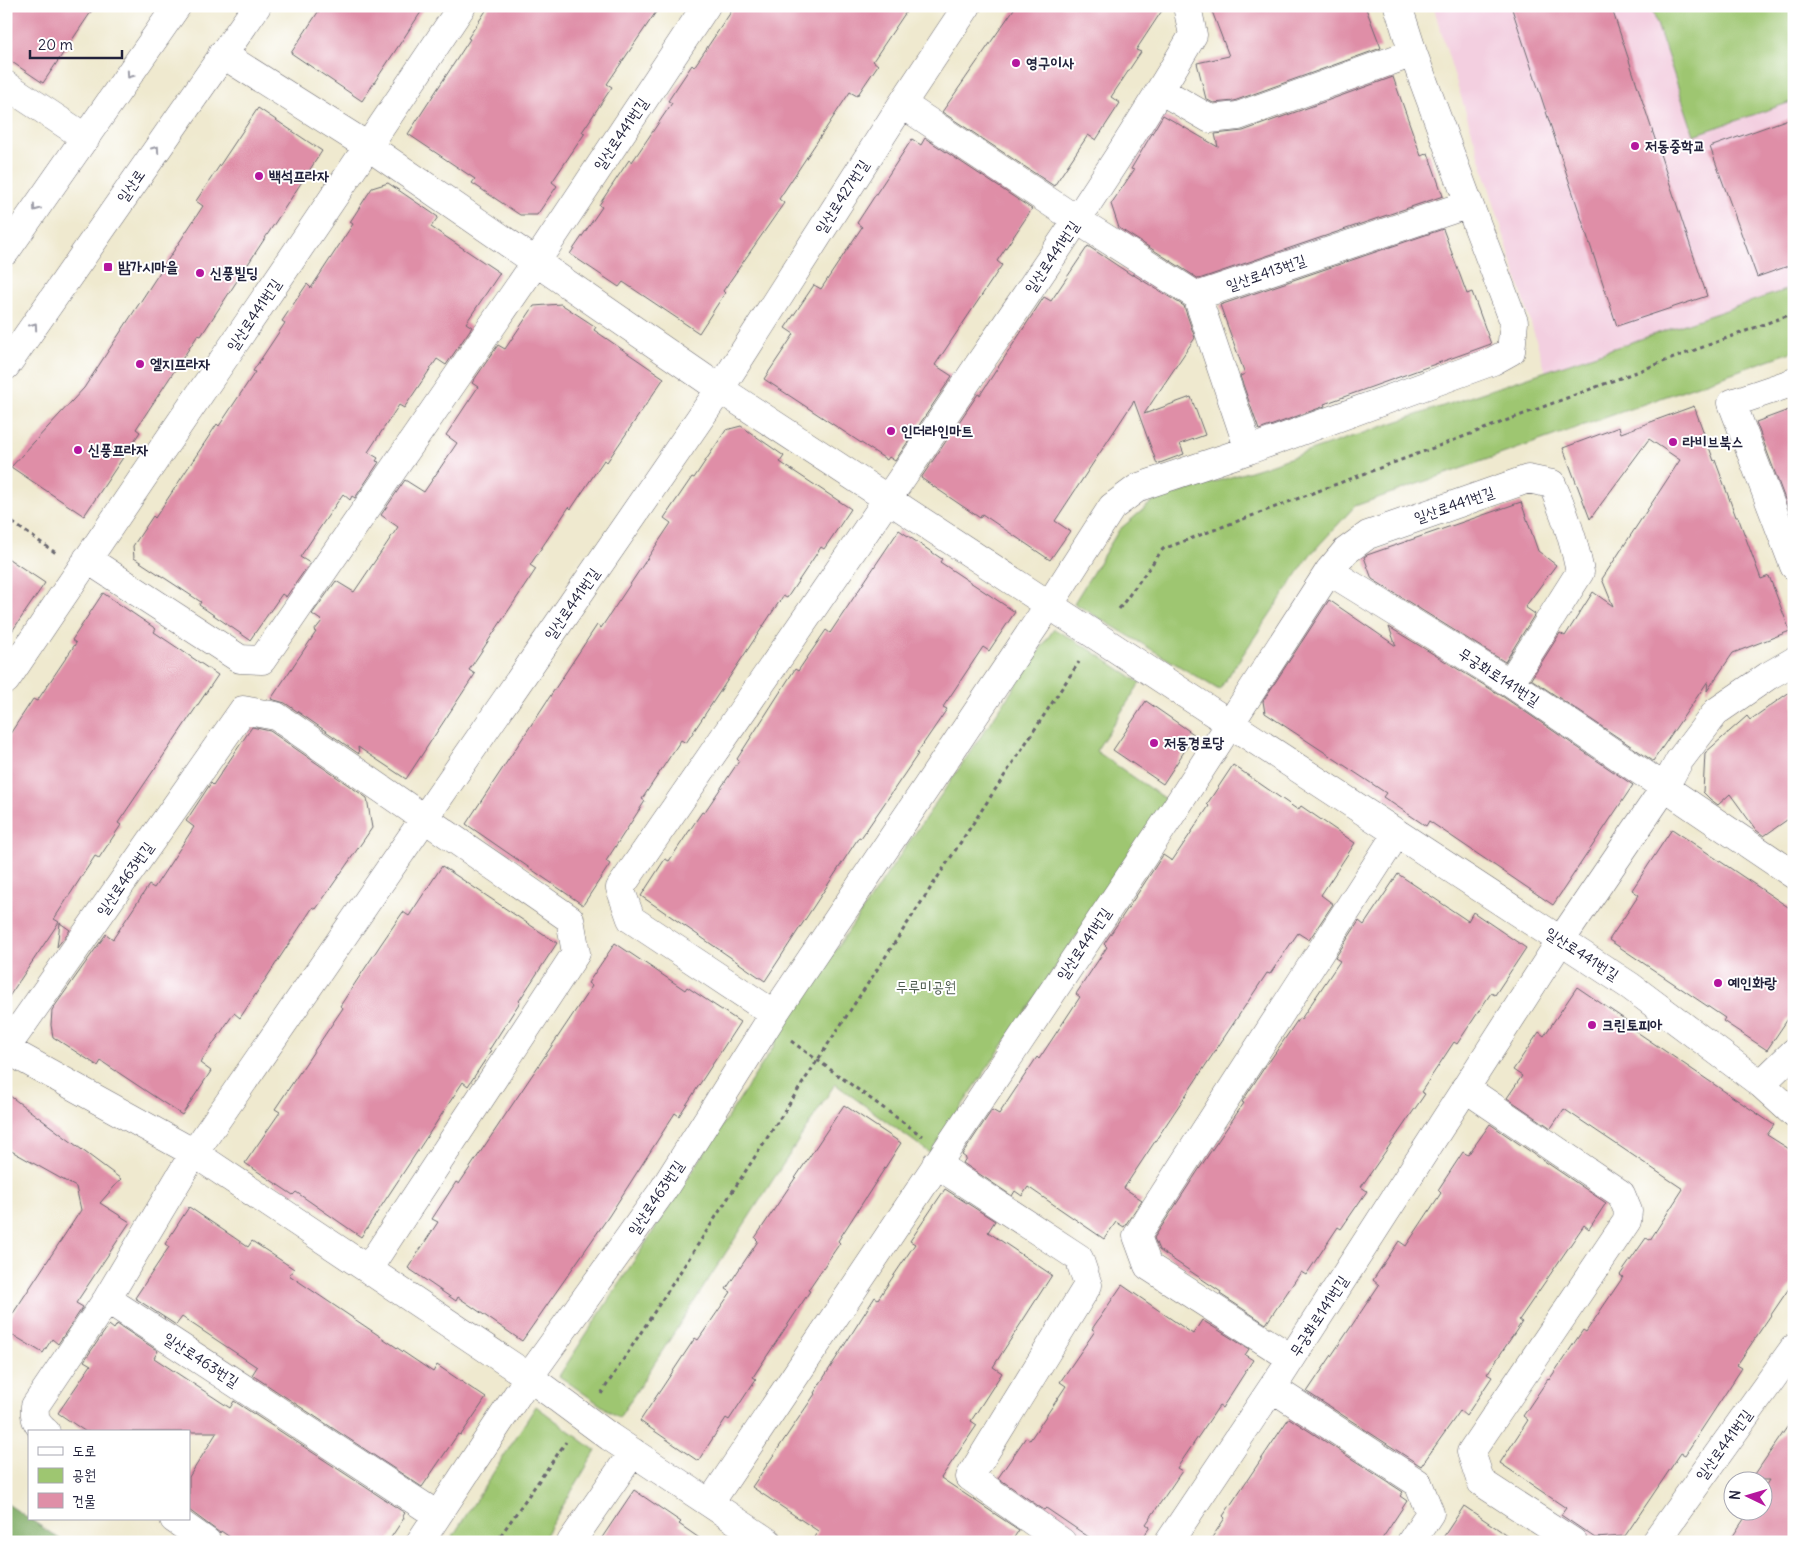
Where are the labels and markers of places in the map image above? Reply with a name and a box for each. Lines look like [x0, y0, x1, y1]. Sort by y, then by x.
place label: 영구이사 [1026, 53, 1074, 72]
marker: 영구이사 [1010, 57, 1022, 69]
place label: 저동중학교 [1645, 136, 1705, 155]
marker: 저동중학교 [1629, 140, 1641, 152]
place label: 백석프라자 [269, 166, 329, 185]
marker: 백석프라자 [253, 170, 265, 182]
place label: 밤가시마을 [118, 257, 178, 276]
marker: 밤가시마을 [102, 261, 114, 273]
place label: 신풍빌딩 [210, 263, 258, 282]
marker: 신풍빌딩 [194, 267, 206, 279]
place label: 엘지프라자 [150, 354, 210, 373]
marker: 엘지프라자 [134, 358, 146, 370]
place label: 인더라인마트 [901, 421, 973, 440]
marker: 인더라인마트 [885, 425, 897, 437]
place label: 라비브북스 [1682, 432, 1743, 451]
marker: 라비브북스 [1667, 436, 1679, 448]
place label: 신풍프라자 [88, 440, 148, 459]
marker: 신풍프라자 [72, 444, 84, 456]
place label: 저동경로당 [1164, 733, 1224, 752]
marker: 저동경로당 [1148, 737, 1160, 749]
place label: 예인화랑 [1727, 973, 1777, 992]
marker: 예인화랑 [1712, 977, 1724, 989]
place label: 크린토피아 [1602, 1015, 1663, 1034]
marker: 크린토피아 [1586, 1019, 1598, 1031]

